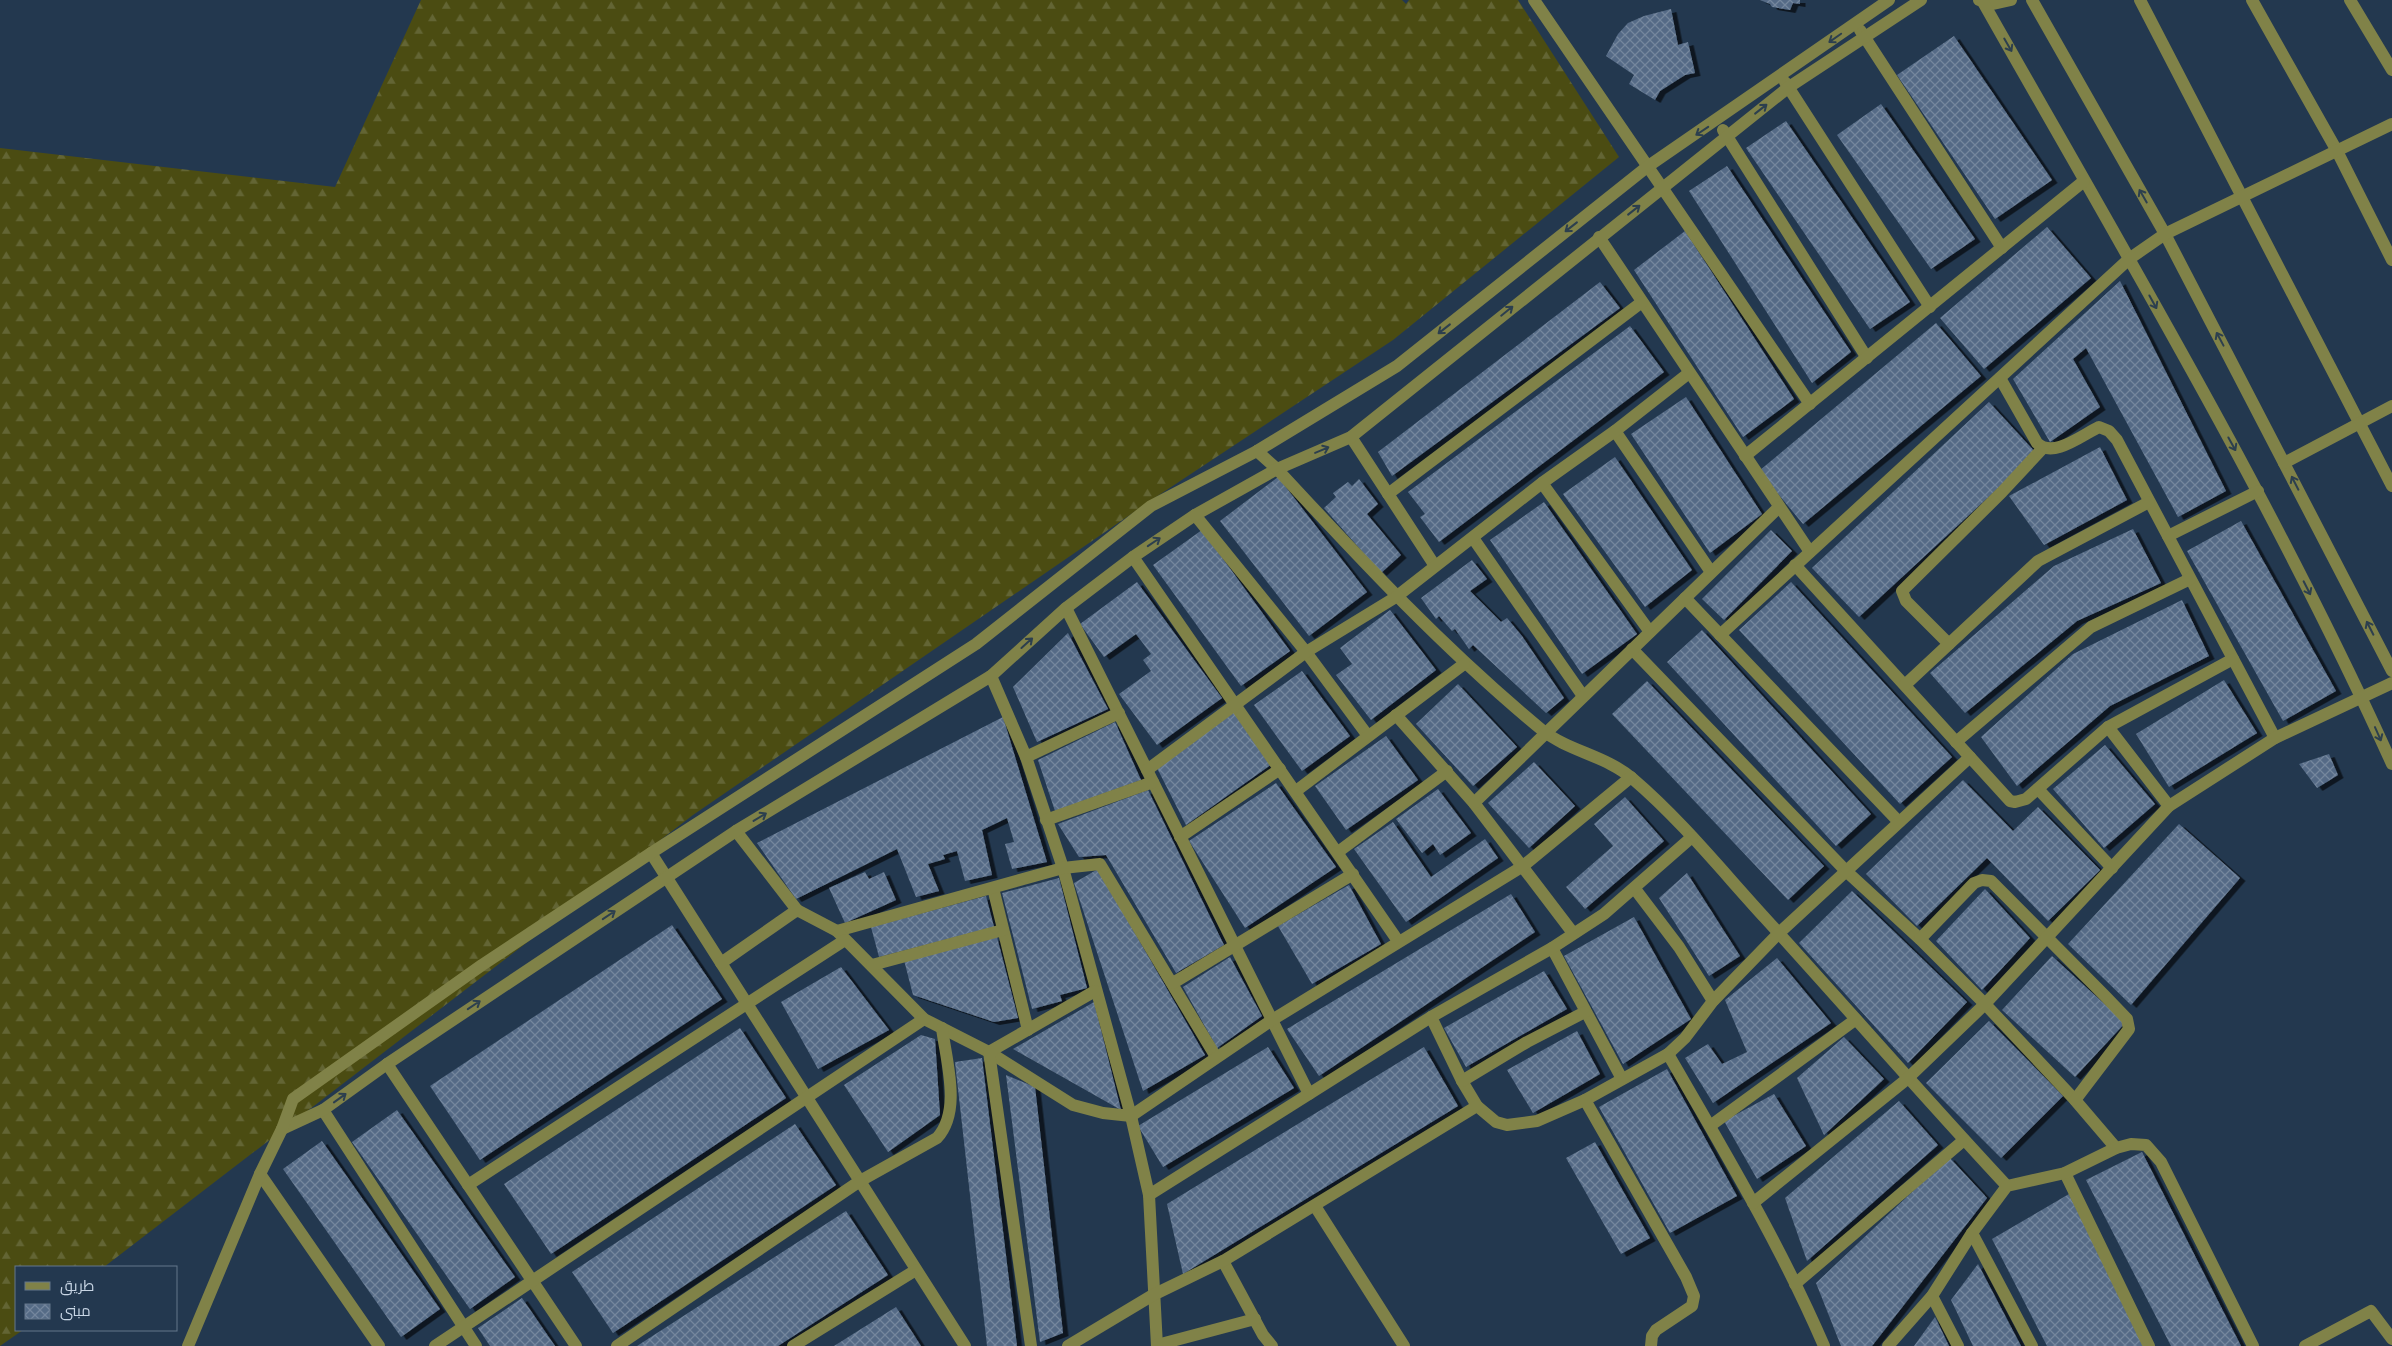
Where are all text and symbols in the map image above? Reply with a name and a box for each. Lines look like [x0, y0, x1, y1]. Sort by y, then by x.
one-way arrow [1828, 33, 1842, 43]
one-way arrow [2003, 37, 2013, 51]
one-way arrow [1755, 103, 1768, 114]
one-way arrow [1695, 126, 1709, 136]
one-way arrow [2138, 189, 2148, 203]
one-way arrow [1627, 204, 1640, 215]
one-way arrow [1565, 222, 1578, 233]
one-way arrow [2148, 294, 2158, 309]
one-way arrow [1501, 306, 1514, 317]
one-way arrow [1438, 323, 1451, 334]
one-way arrow [2215, 332, 2224, 347]
one-way arrow [2228, 436, 2237, 451]
one-way arrow [1314, 444, 1329, 454]
one-way arrow [2290, 476, 2300, 491]
one-way arrow [1147, 537, 1161, 547]
one-way arrow [2303, 580, 2312, 595]
one-way arrow [2365, 620, 2375, 635]
one-way arrow [1021, 637, 1034, 649]
one-way arrow [2374, 726, 2384, 741]
one-way arrow [752, 811, 766, 821]
one-way arrow [602, 909, 616, 920]
one-way arrow [467, 1000, 481, 1010]
one-way arrow [333, 1092, 346, 1103]
legend [15, 1266, 178, 1331]
text: طريق [60, 1276, 94, 1296]
text: مبنى [60, 1301, 91, 1321]

